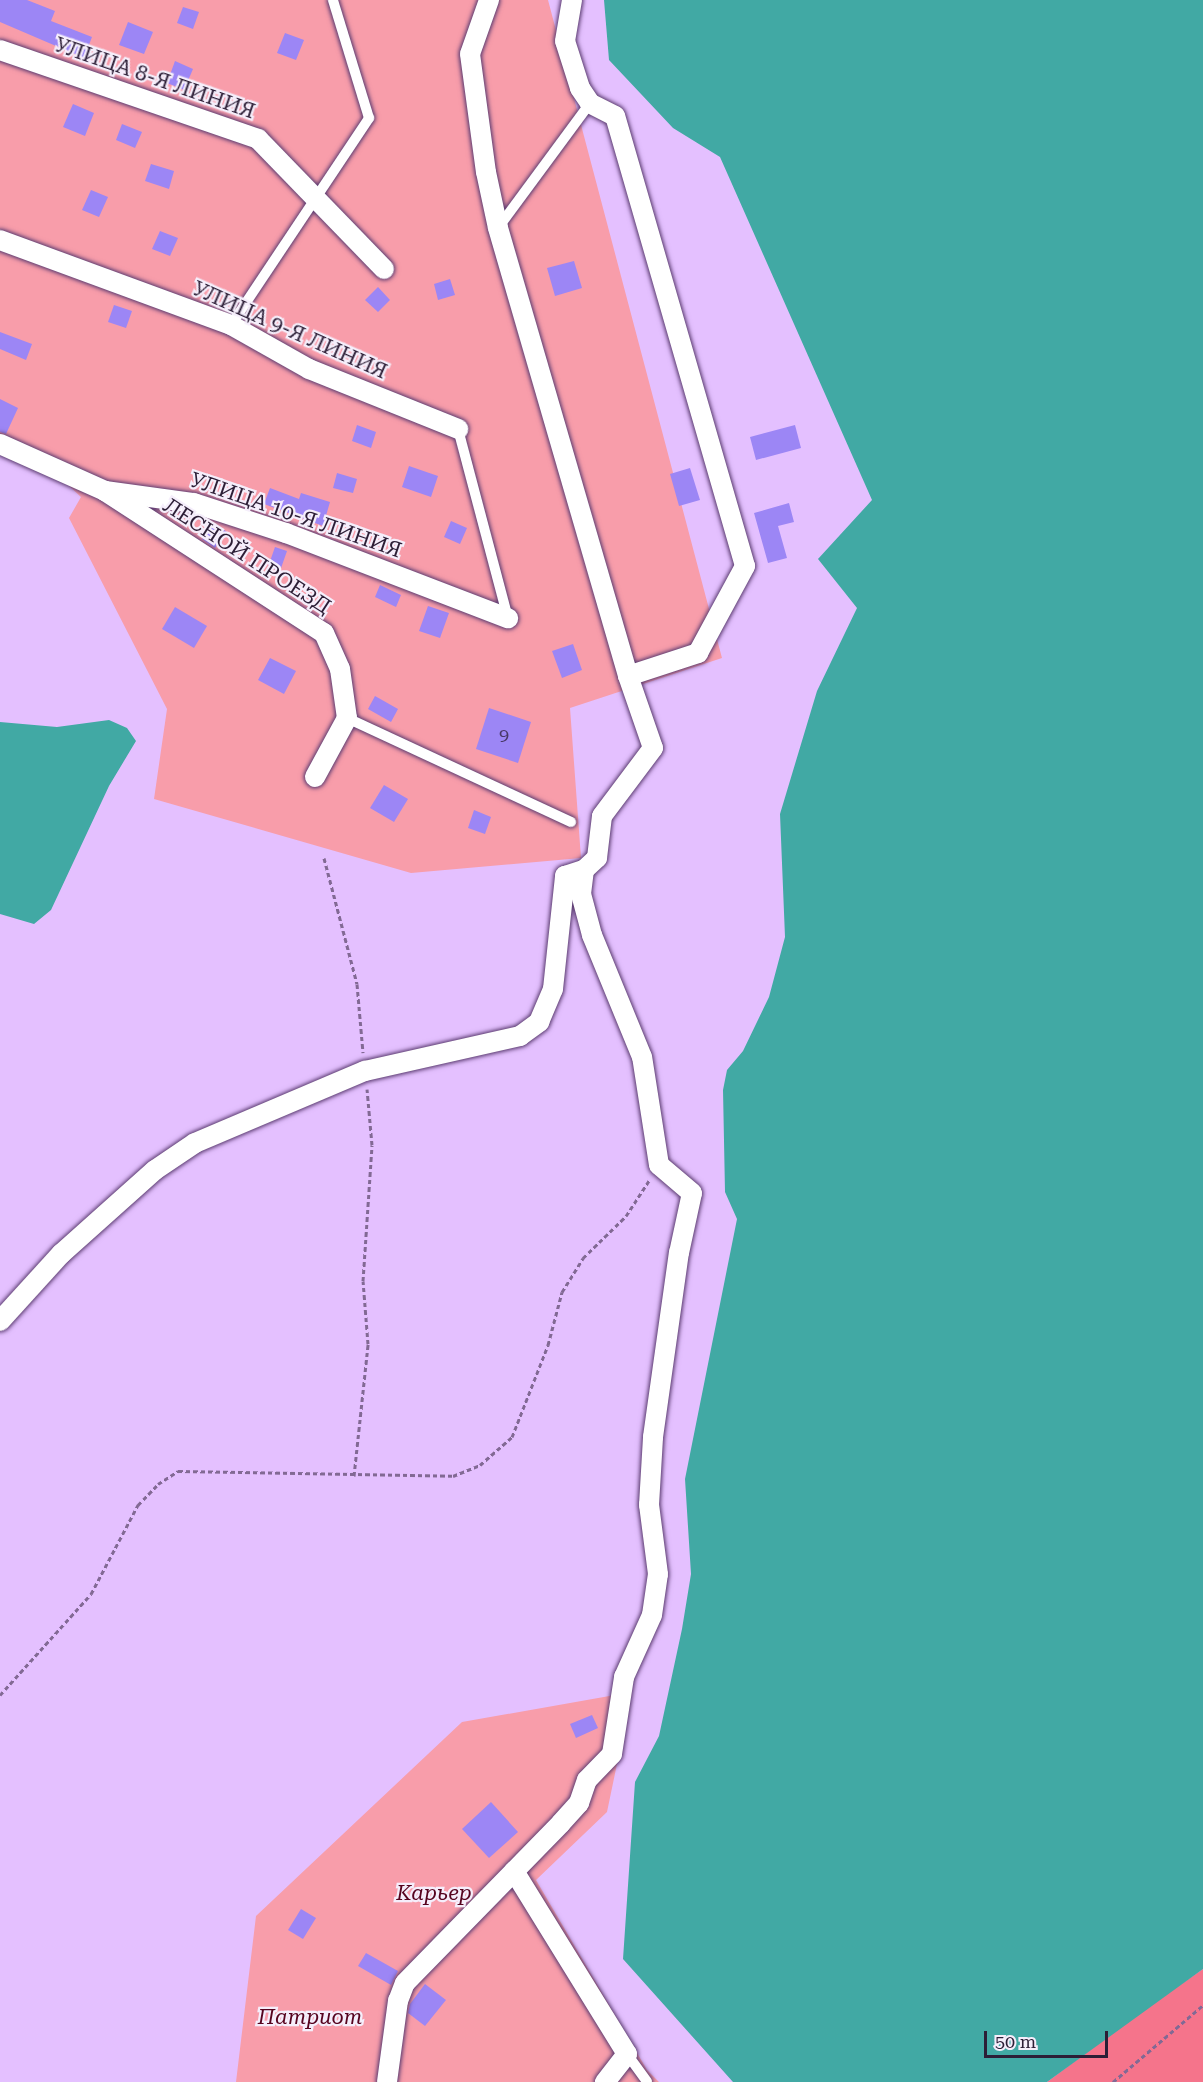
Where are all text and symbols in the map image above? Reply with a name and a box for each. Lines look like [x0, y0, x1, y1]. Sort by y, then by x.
street label: УЛИЦА 8-Я ЛИНИЯ [52, 32, 258, 124]
street label: УЛИЦА 9-Я ЛИНИЯ [189, 276, 391, 384]
street label: УЛИЦА 10-Я ЛИНИЯ [187, 467, 405, 563]
street label: ЛЕСНОЙ ПРОЕЗД [159, 493, 335, 619]
house number: 9 [499, 724, 509, 746]
park label: Карьер [396, 1880, 472, 1906]
park label: Патриот [258, 2004, 362, 2030]
scale bar [987, 2019, 1112, 2057]
text: 50 m [995, 2031, 1036, 2052]

